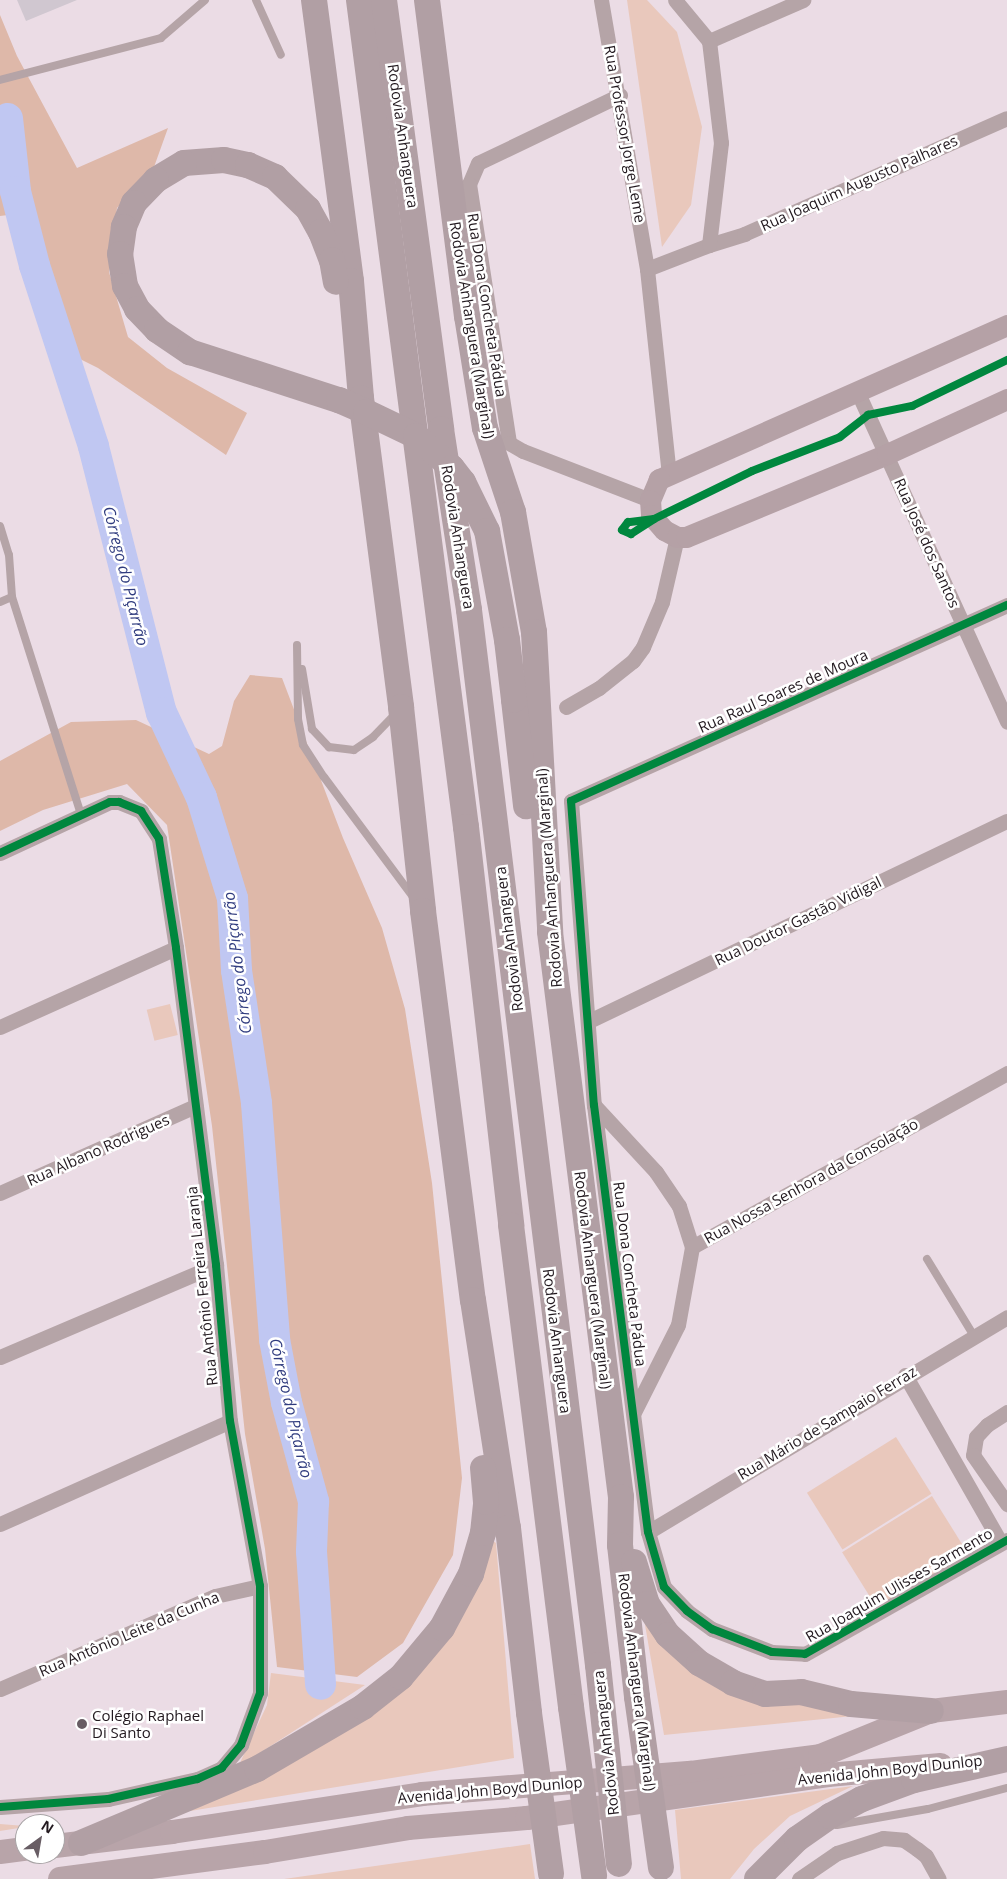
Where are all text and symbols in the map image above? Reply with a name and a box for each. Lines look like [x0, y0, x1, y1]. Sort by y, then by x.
street label: Rua Professor Jorge Leme [601, 44, 649, 224]
street label: Rodovia Anhanguera [384, 63, 422, 209]
street label: Rua Joaquim Augusto Palhares [758, 131, 960, 235]
street label: Rua Dona Concheta Pádua [464, 212, 510, 398]
street label: Rodovia Anhanguera (Marginal) [446, 220, 498, 440]
street label: Rodovia Anhanguera [438, 464, 478, 610]
street label: Rua José dos Santos [890, 476, 964, 610]
water label: Córrego do Piçarrão [99, 504, 153, 648]
street label: Rua Raul Soares de Moura [695, 645, 871, 737]
street label: Rodovia Anhanguera (Marginal) [532, 768, 566, 988]
street label: Rodovia Anhanguera [491, 866, 527, 1012]
street label: Rua Doutor Gastão Vidigal [712, 873, 884, 969]
water label: Córrego do Piçarrão [219, 891, 255, 1035]
street label: Rua Albano Rodrigues [24, 1110, 172, 1190]
street label: Rua Nossa Senhora da Consolação [701, 1114, 921, 1248]
street label: Rodovia Anhanguera (Marginal) [571, 1170, 615, 1390]
street label: Rua Dona Concheta Pádua [610, 1181, 650, 1367]
street label: Rua Antônio Ferreira Laranja [183, 1185, 221, 1387]
street label: Rodovia Anhanguera [539, 1268, 575, 1414]
water label: Córrego do Piçarrão [266, 1336, 316, 1480]
street label: Rua Mário de Sampaio Ferraz [734, 1362, 920, 1484]
street label: Rua Joaquim Ulisses Sarmento [802, 1524, 996, 1646]
street label: Rodovia Anhanguera (Marginal) [615, 1572, 659, 1792]
street label: Rua Antônio Leite da Cunha [36, 1588, 222, 1680]
street label: Rodovia Anhanguera [589, 1670, 623, 1816]
place label: Colégio Raphael Di Santo [92, 1706, 204, 1741]
marker: Colégio Raphael Di Santo [76, 1718, 88, 1730]
street label: Avenida John Boyd Dunlop [797, 1751, 983, 1789]
street label: Avenida John Boyd Dunlop [397, 1773, 583, 1807]
north arrow [15, 1814, 65, 1864]
text: N [38, 1816, 58, 1838]

